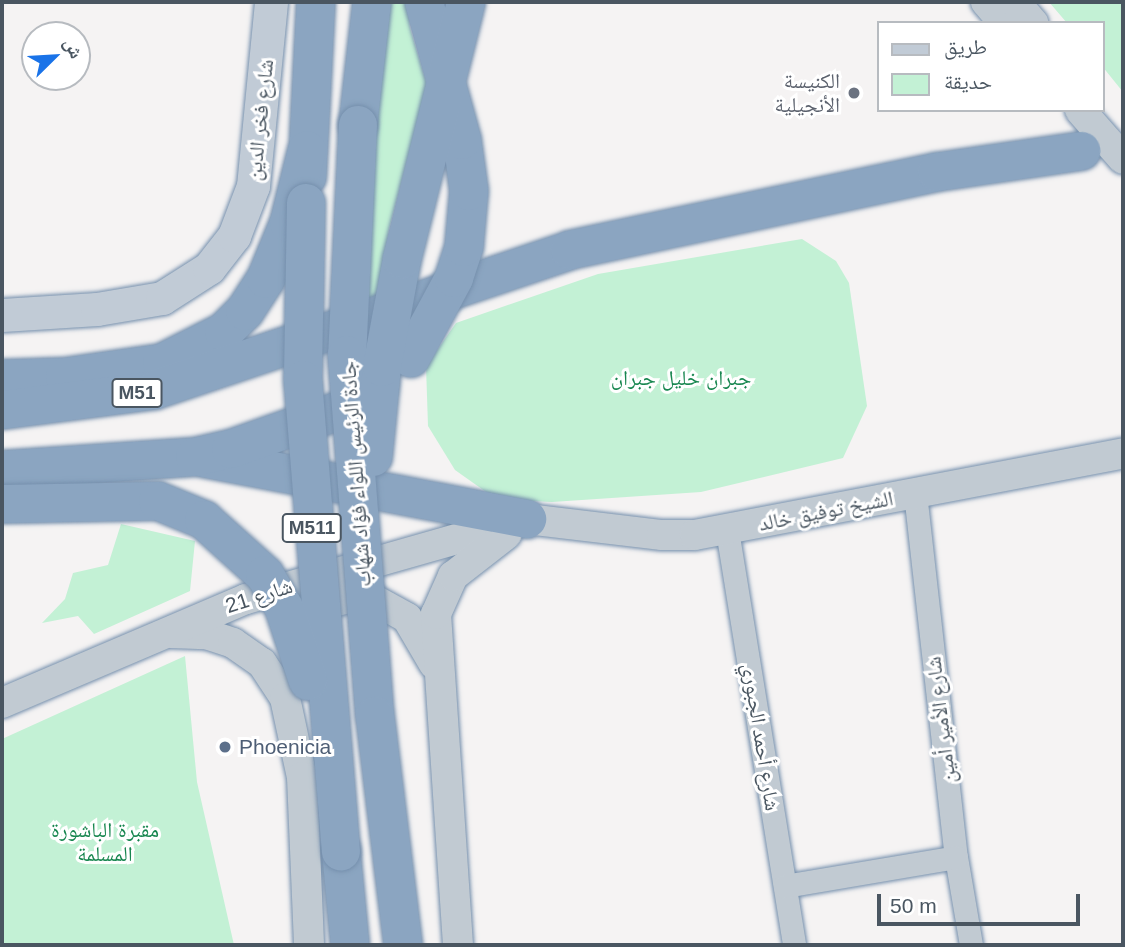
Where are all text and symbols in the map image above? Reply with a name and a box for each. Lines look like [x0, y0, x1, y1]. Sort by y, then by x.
north arrow [21, 21, 91, 91]
legend [876, 21, 1104, 112]
text: ش [60, 35, 88, 62]
text: طريق [944, 35, 987, 58]
street label: شارع فخر الدين [241, 58, 279, 182]
place label: الكنيسة الأنجيلية [775, 68, 840, 118]
text: حديقة [944, 70, 992, 93]
marker: الكنيسة الأنجيلية [846, 85, 862, 101]
street label: جادة الرئيس اللواء فؤاد شهاب [336, 360, 376, 588]
park label: جبران خليل جبران [611, 365, 751, 391]
road number: M51 [111, 378, 163, 408]
street label: الشيخ توفيق خالد [757, 486, 895, 536]
road number: M511 [280, 512, 344, 544]
street label: شارع 21 [222, 573, 296, 619]
street label: شارع الأمير أمين [921, 655, 961, 785]
street label: شارع أحمد الجبوري [737, 661, 785, 813]
place label: Phoenicia [239, 734, 331, 760]
marker: Phoenicia [217, 739, 233, 755]
park label: مقبرة الباشورة المسلمة [51, 817, 159, 867]
scale bar [880, 880, 1083, 924]
text: 50 m [890, 894, 937, 917]

